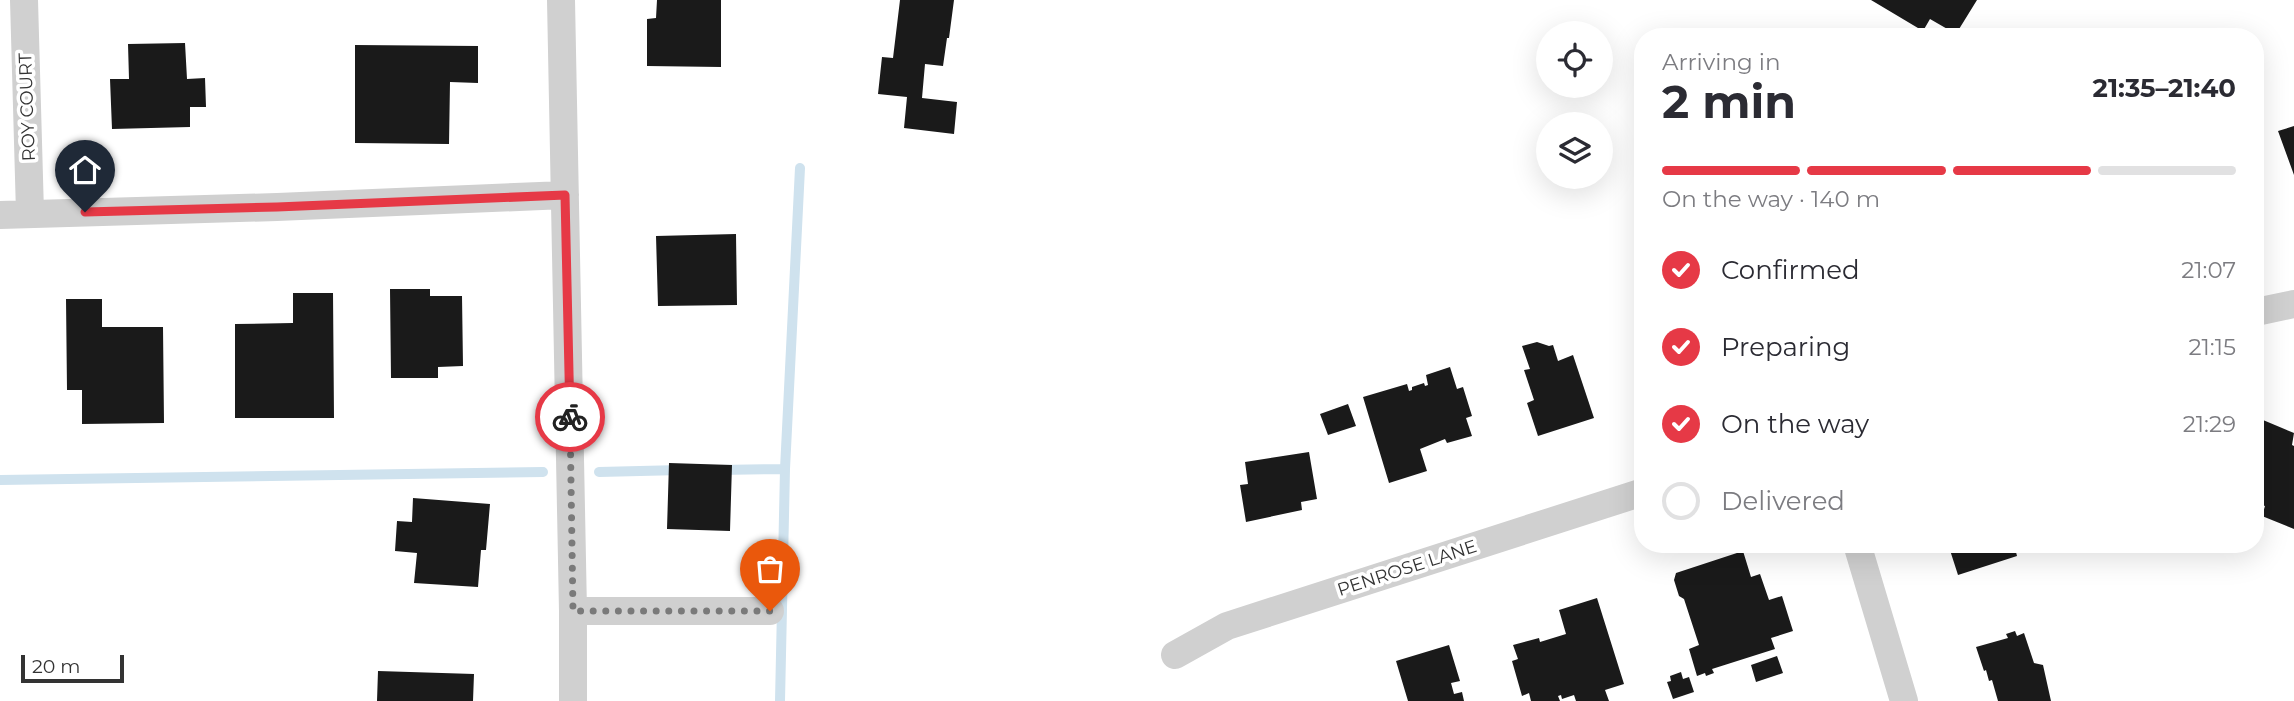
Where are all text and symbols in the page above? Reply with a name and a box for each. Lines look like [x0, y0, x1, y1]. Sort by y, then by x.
map controls [1536, 21, 1613, 189]
button: locate [1536, 21, 1613, 98]
text: Arriving in [1662, 48, 1781, 76]
street label: ROY COURT [14, 52, 40, 162]
text: 21:35–21:40 [2093, 72, 2236, 104]
text: 2 min [1662, 73, 1796, 130]
button: layers [1536, 112, 1613, 189]
pin [55, 140, 115, 212]
icon: home [66, 151, 104, 189]
text: On the way · 140 m [1662, 185, 1880, 213]
icon: check [1662, 251, 1700, 289]
text: Confirmed [1721, 254, 1860, 286]
text: 21:07 [2181, 256, 2236, 284]
icon: check [1662, 328, 1700, 366]
text: Preparing [1721, 331, 1850, 363]
text: 21:15 [2188, 333, 2236, 361]
courier [535, 382, 605, 452]
icon: bike [551, 398, 589, 436]
icon: check [1662, 405, 1700, 443]
text: On the way [1721, 408, 1869, 440]
text: 21:29 [2183, 410, 2236, 438]
text: Delivered [1721, 485, 1845, 517]
street label: PENROSE LANE [1334, 535, 1480, 601]
pin [740, 539, 800, 611]
icon: bag [751, 550, 789, 588]
scale bar [21, 652, 124, 684]
text: 20 m [32, 655, 80, 678]

